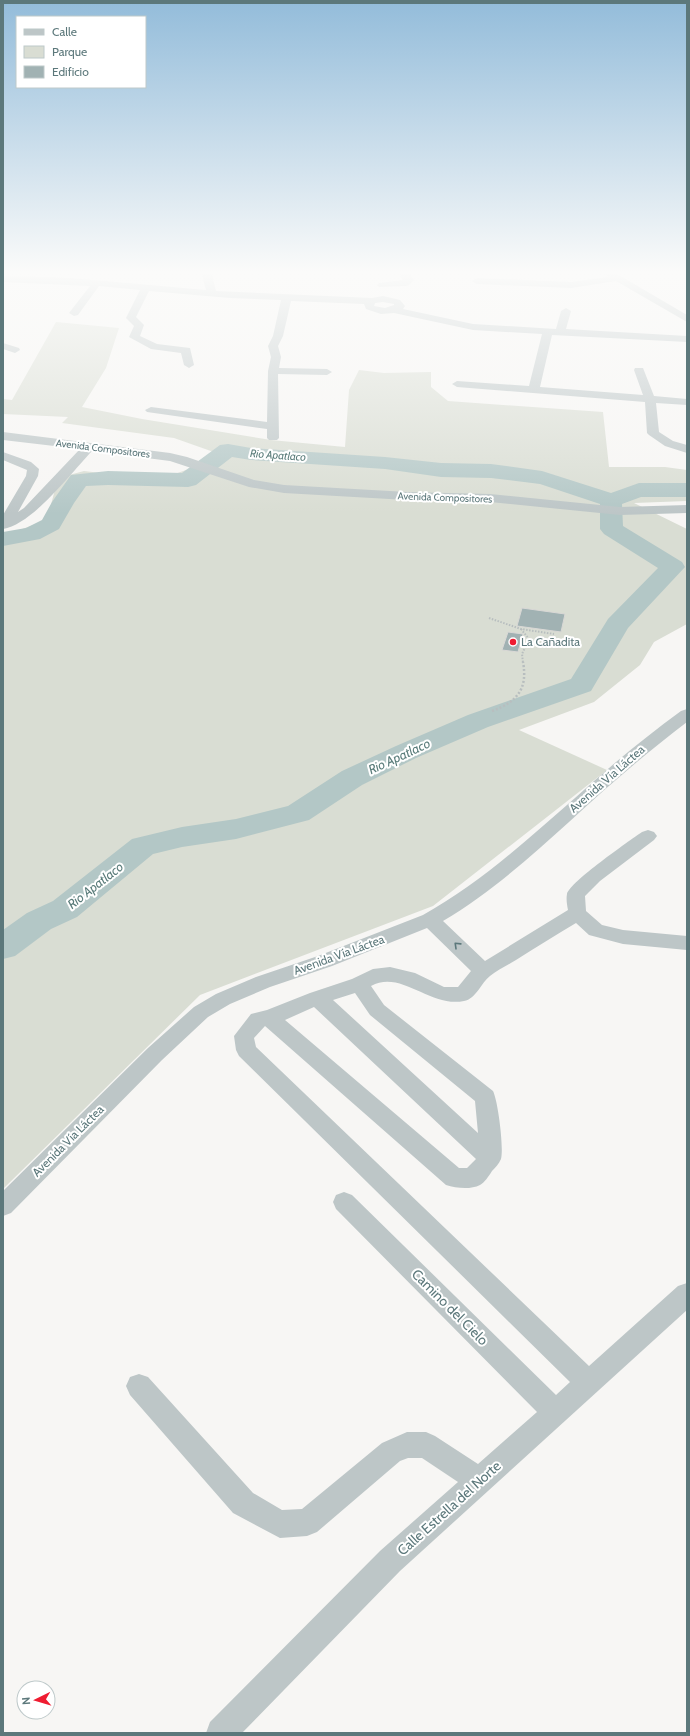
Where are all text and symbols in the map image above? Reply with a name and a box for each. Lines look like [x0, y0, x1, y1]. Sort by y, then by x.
legend [16, 16, 146, 88]
text: Calle [52, 24, 77, 39]
text: Parque [52, 44, 87, 59]
text: Edificio [52, 64, 89, 79]
street label: Avenida Compositores [55, 436, 151, 461]
water label: Rio Apatlaco [249, 446, 307, 464]
street label: Avenida Compositores [397, 489, 493, 506]
place label: La Cañadita [521, 634, 580, 649]
marker: La Cañadita [508, 637, 518, 647]
water label: Rio Apatlaco [366, 735, 433, 777]
street label: Avenida Vía Láctea [566, 742, 648, 816]
water label: Rio Apatlaco [64, 858, 126, 912]
street label: Avenida Vía Láctea [292, 931, 386, 978]
one-way arrow [454, 942, 462, 950]
street label: Avenida Vía Láctea [29, 1101, 107, 1180]
street label: Camino del Cielo [408, 1265, 492, 1349]
street label: Calle Estrella del Norte [393, 1457, 505, 1559]
north arrow [16, 1680, 56, 1720]
text: N [19, 1696, 33, 1705]

